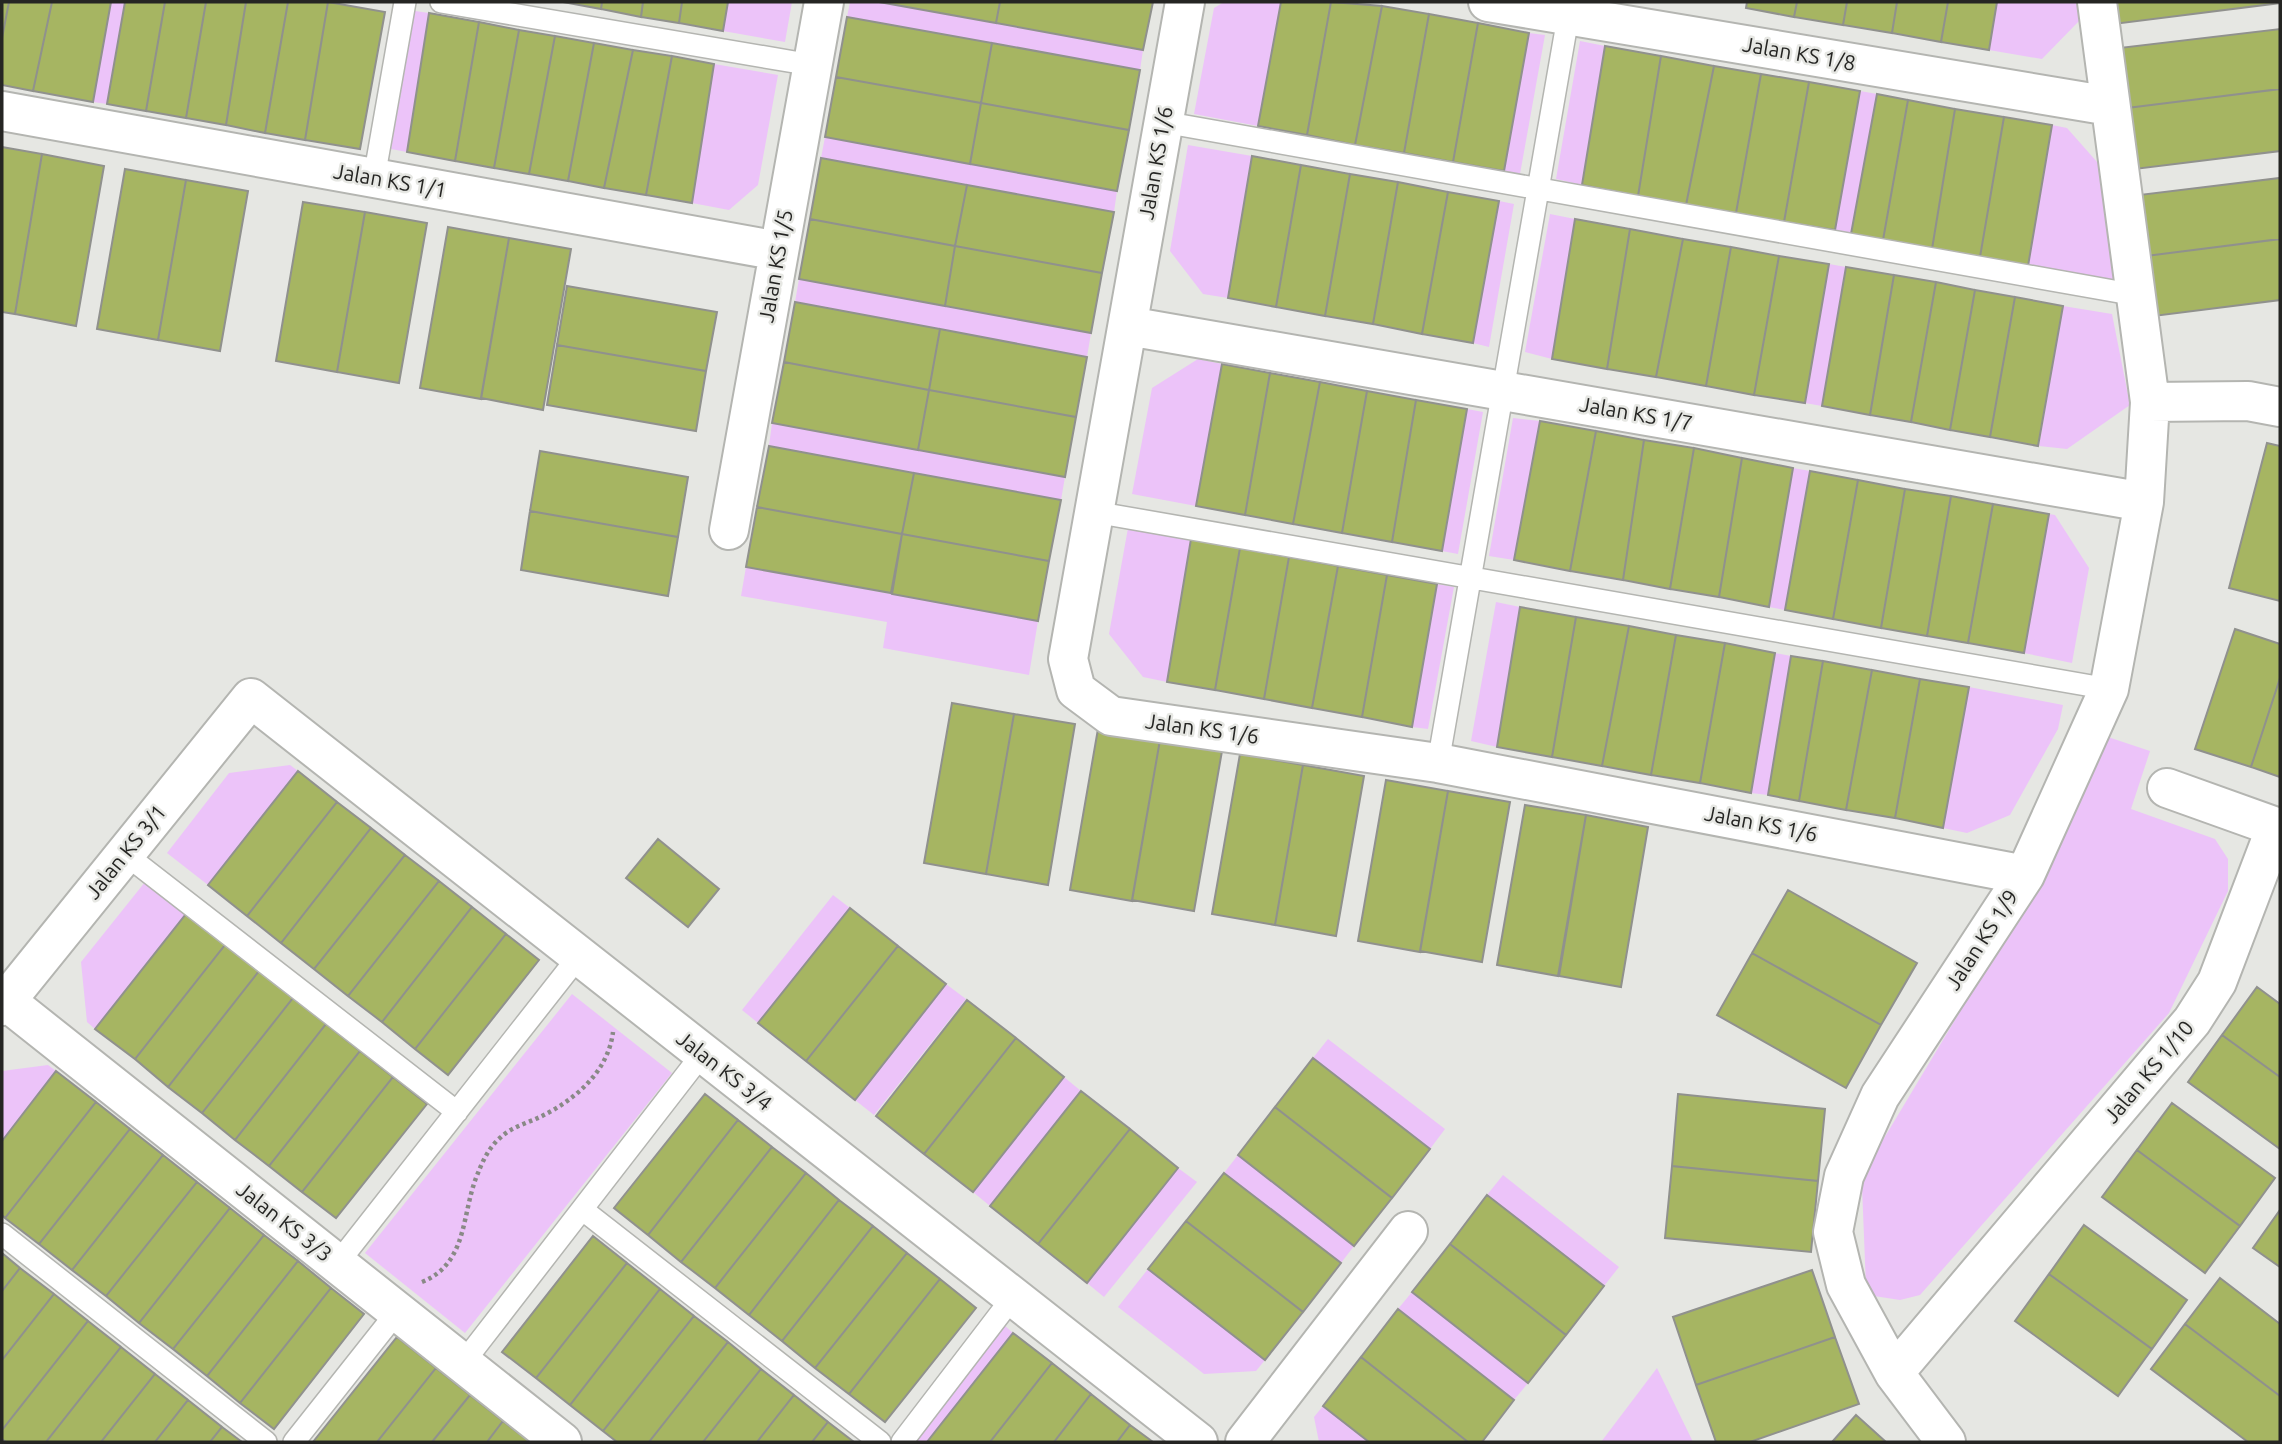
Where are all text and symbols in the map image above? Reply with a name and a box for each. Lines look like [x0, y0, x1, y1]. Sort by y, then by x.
street label: Jalan KS 1/8 [1741, 31, 1858, 75]
street label: Jalan KS 1/6 [1133, 104, 1177, 221]
street label: Jalan KS 1/1 [332, 158, 449, 202]
street label: Jalan KS 1/5 [753, 207, 797, 324]
street label: Jalan KS 1/7 [1578, 391, 1695, 435]
street label: Jalan KS 1/6 [1144, 708, 1260, 748]
street label: Jalan KS 3/1 [80, 799, 171, 903]
street label: Jalan KS 1/6 [1703, 800, 1820, 846]
street label: Jalan KS 1/9 [1940, 885, 2022, 994]
street label: Jalan KS 1/10 [2099, 1015, 2198, 1127]
street label: Jalan KS 3/4 [672, 1026, 777, 1115]
street label: Jalan KS 3/3 [232, 1177, 337, 1266]

